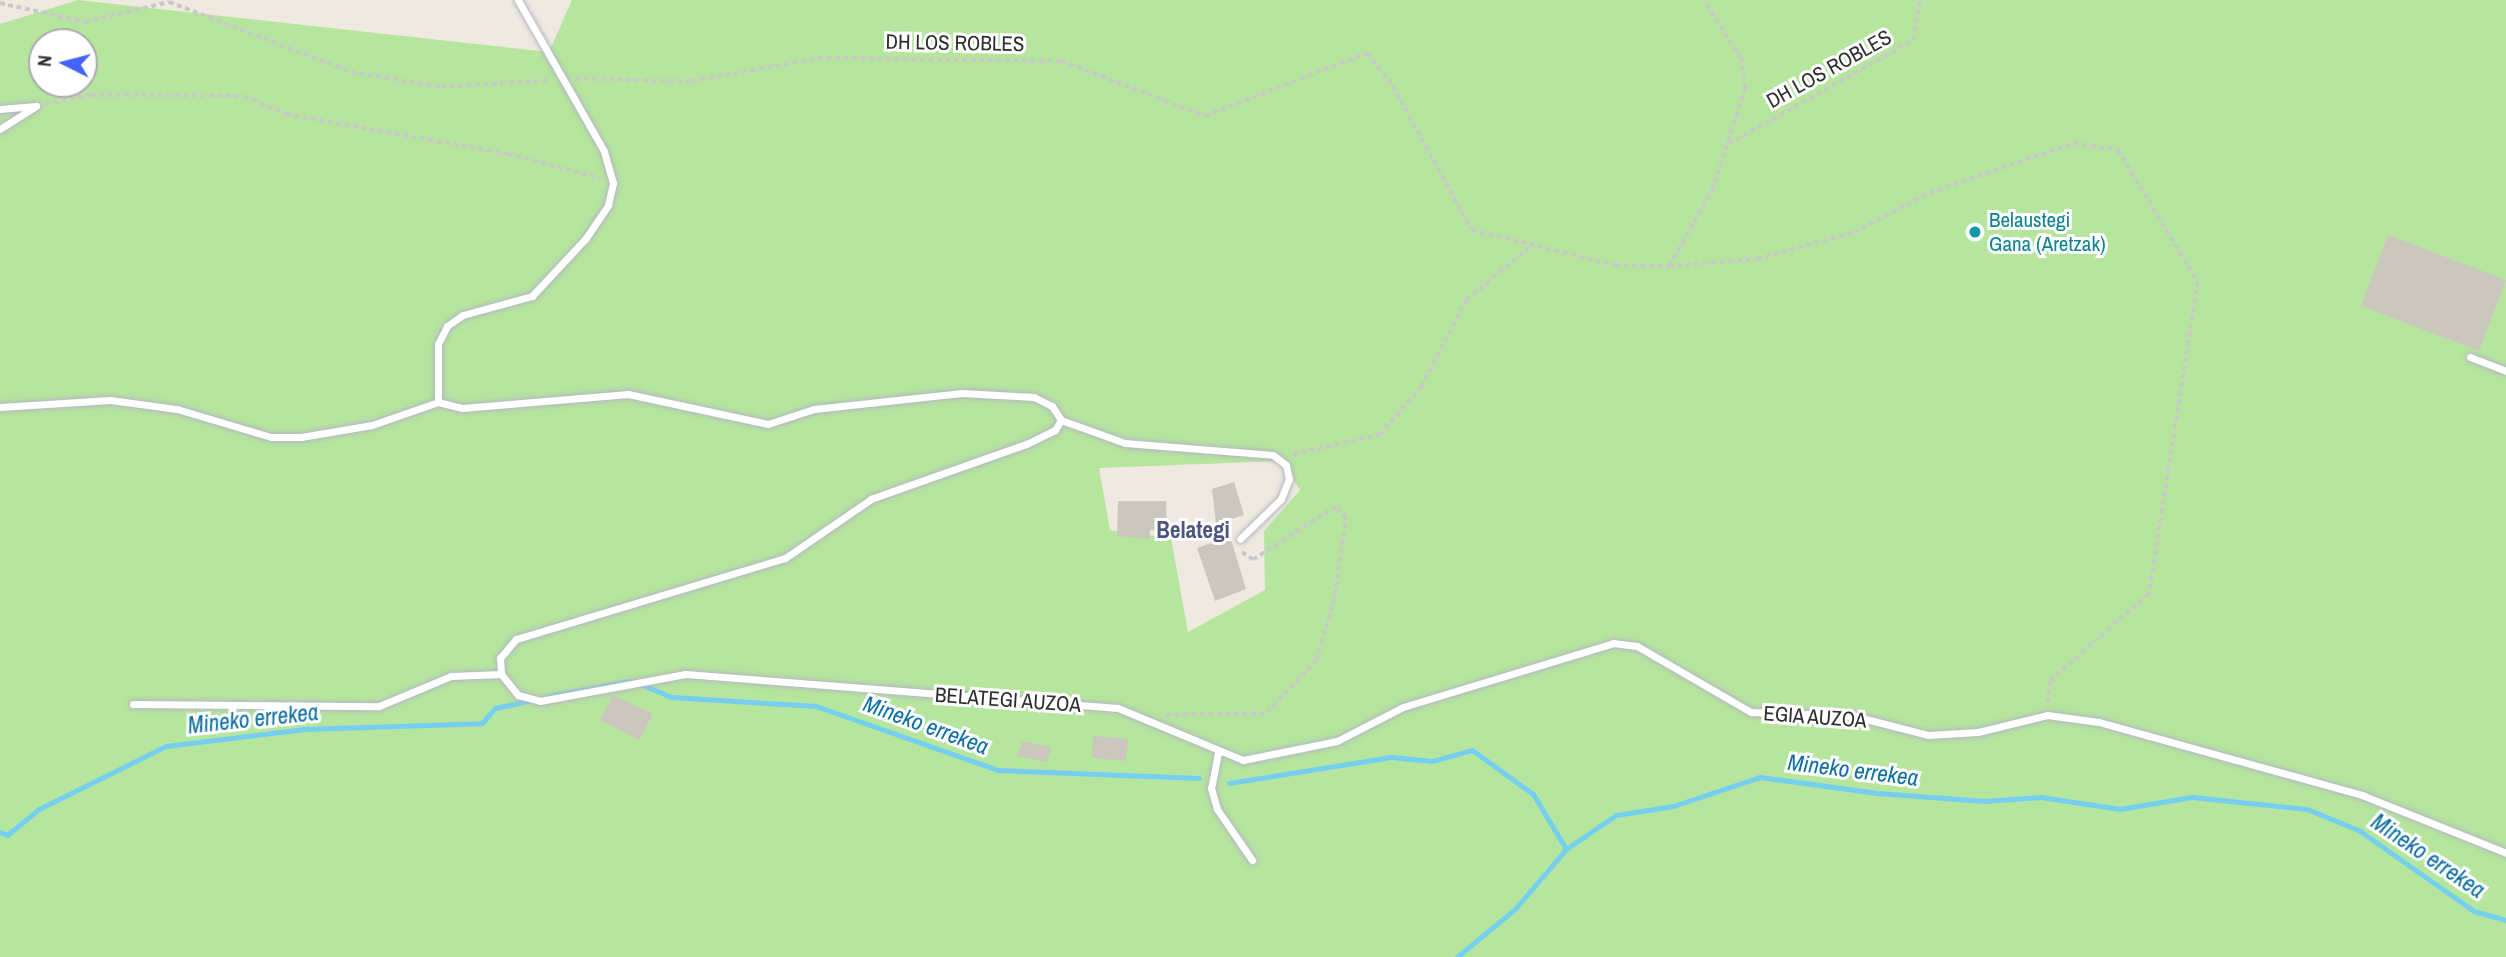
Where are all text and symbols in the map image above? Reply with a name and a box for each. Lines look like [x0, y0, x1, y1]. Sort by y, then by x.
street label: DH LOS ROBLES [1762, 24, 1896, 114]
north arrow [28, 28, 98, 98]
street label: DH LOS ROBLES [885, 29, 1025, 57]
text: N [31, 54, 58, 68]
place label: Belaustegi Gana (Aretzak) [1989, 207, 2106, 257]
marker: Belaustegi Gana (Aretzak) [1967, 224, 1983, 240]
district label: Belategi [1156, 516, 1230, 544]
street label: BELATEGI AUZOA [934, 682, 1082, 718]
water label: Mineko errekea [860, 690, 992, 760]
water label: Mineko errekea [186, 698, 320, 740]
street label: EGIA AUZOA [1762, 701, 1868, 733]
water label: Mineko errekea [1786, 748, 1920, 792]
water label: Mineko errekea [2366, 808, 2490, 904]

